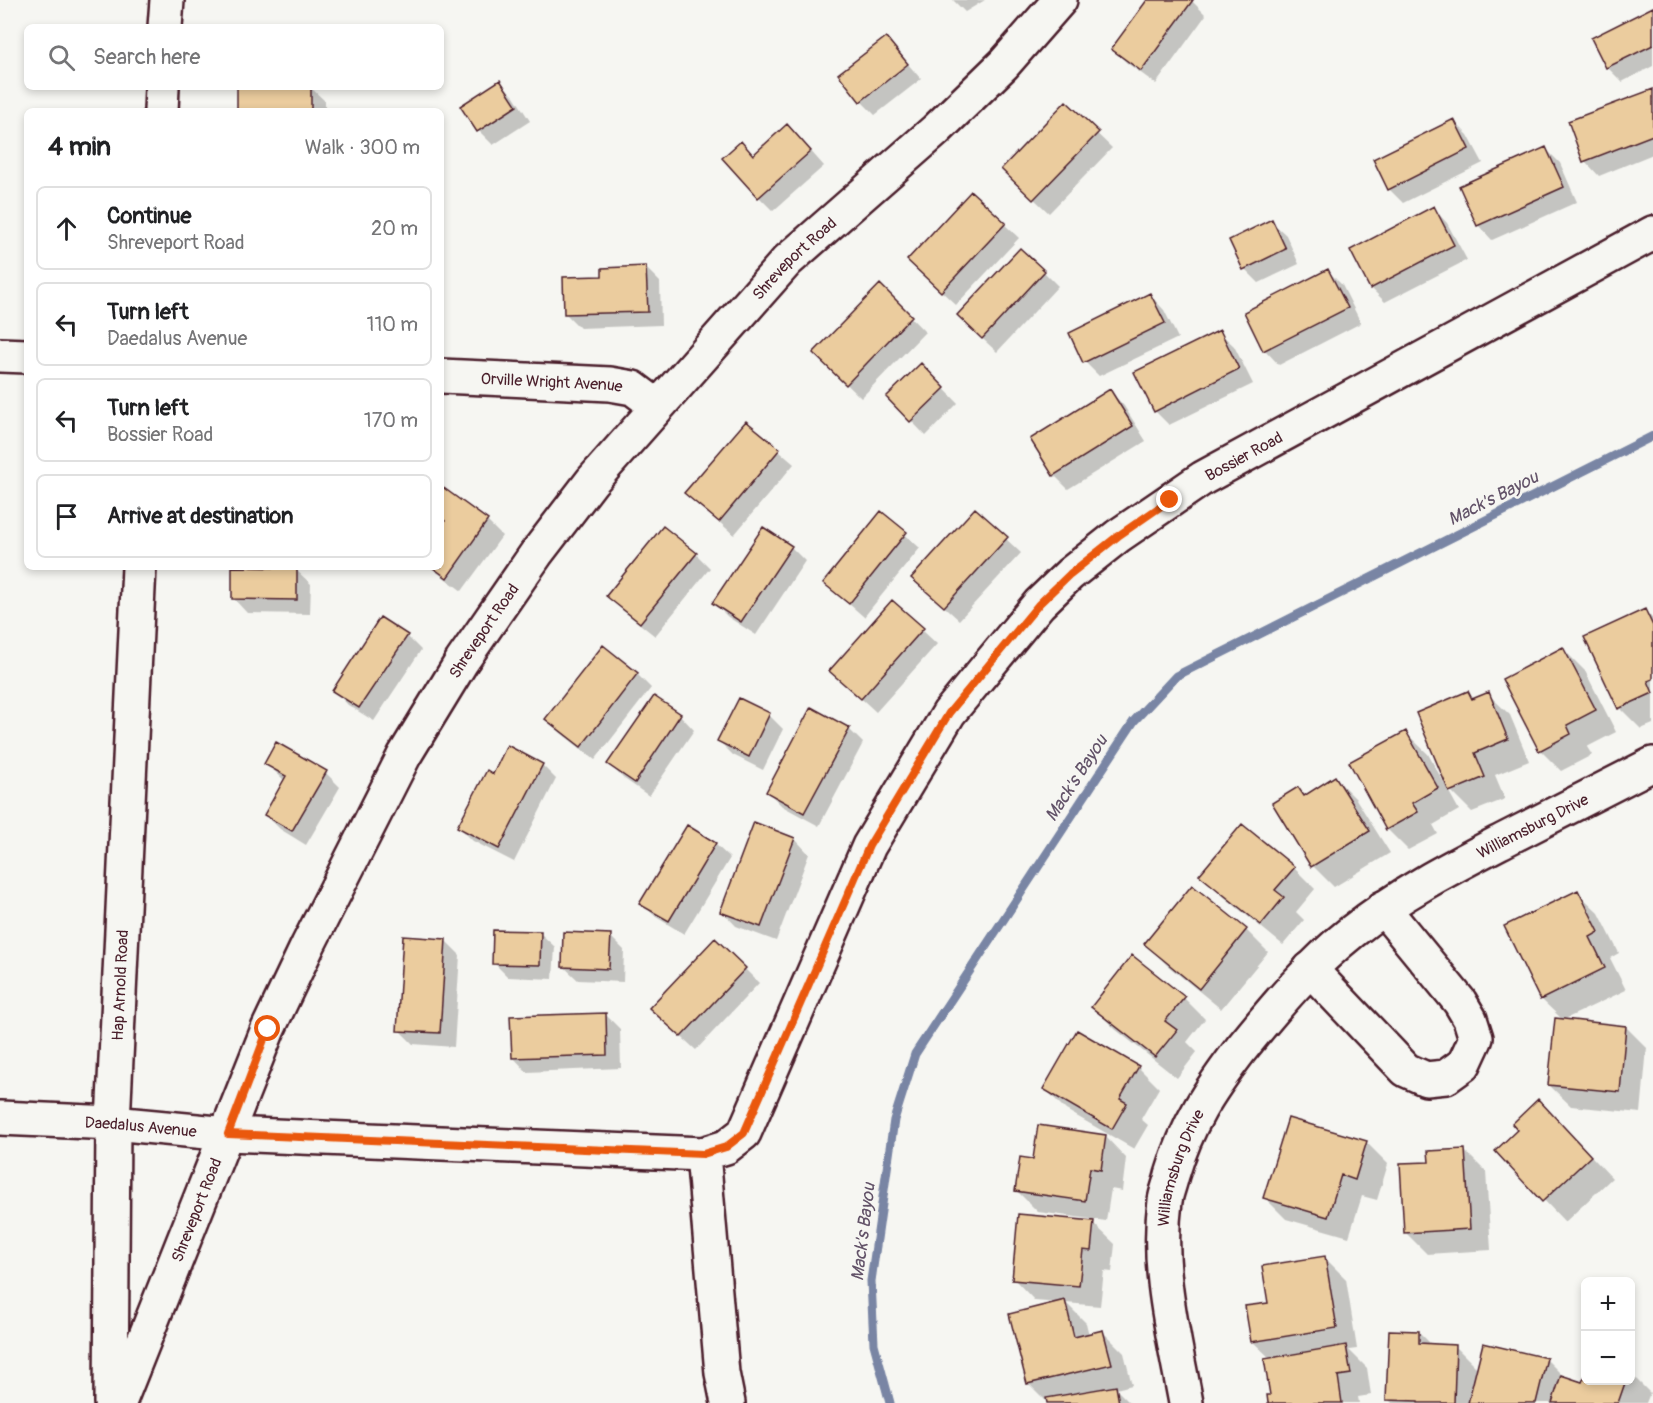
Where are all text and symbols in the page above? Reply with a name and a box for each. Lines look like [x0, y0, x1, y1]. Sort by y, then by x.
search box [24, 24, 444, 90]
icon: search [45, 41, 78, 74]
text: Search here [93, 43, 200, 71]
text: 4 min [48, 131, 111, 163]
text: Walk · 300 m [305, 135, 420, 160]
text: Continue [107, 202, 191, 230]
icon: ahead [50, 212, 83, 245]
street label: Shreveport Road [748, 213, 841, 304]
text: 20 m [371, 216, 418, 241]
text: Shreveport Road [107, 230, 245, 255]
text: Turn left [107, 298, 189, 326]
icon: left [50, 308, 83, 341]
text: 110 m [367, 312, 418, 337]
text: Daedalus Avenue [107, 326, 247, 351]
street label: Orville Wright Avenue [480, 369, 624, 397]
text: Turn left [107, 394, 189, 422]
icon: left [50, 404, 83, 437]
text: 170 m [364, 408, 418, 433]
text: Bossier Road [107, 422, 213, 447]
street label: Bossier Road [1202, 428, 1286, 486]
water label: Mack's Bayou [1444, 465, 1543, 531]
route end [1156, 486, 1182, 512]
icon: arrive [50, 500, 83, 533]
text: Arrive at destination [107, 502, 293, 530]
street label: Shreveport Road [445, 580, 523, 682]
water label: Mack's Bayou [1040, 730, 1113, 826]
street label: Williamsburg Drive [1474, 790, 1592, 863]
street label: Hap Arnold Road [108, 929, 133, 1041]
route start [254, 1015, 280, 1041]
street label: Williamsburg Drive [1154, 1106, 1209, 1227]
street label: Daedalus Avenue [84, 1113, 198, 1142]
street label: Shreveport Road [167, 1155, 227, 1265]
water label: Mack's Bayou [846, 1181, 881, 1282]
map controls [1581, 1277, 1635, 1385]
button: + [1581, 1277, 1635, 1331]
button: − [1581, 1331, 1635, 1385]

